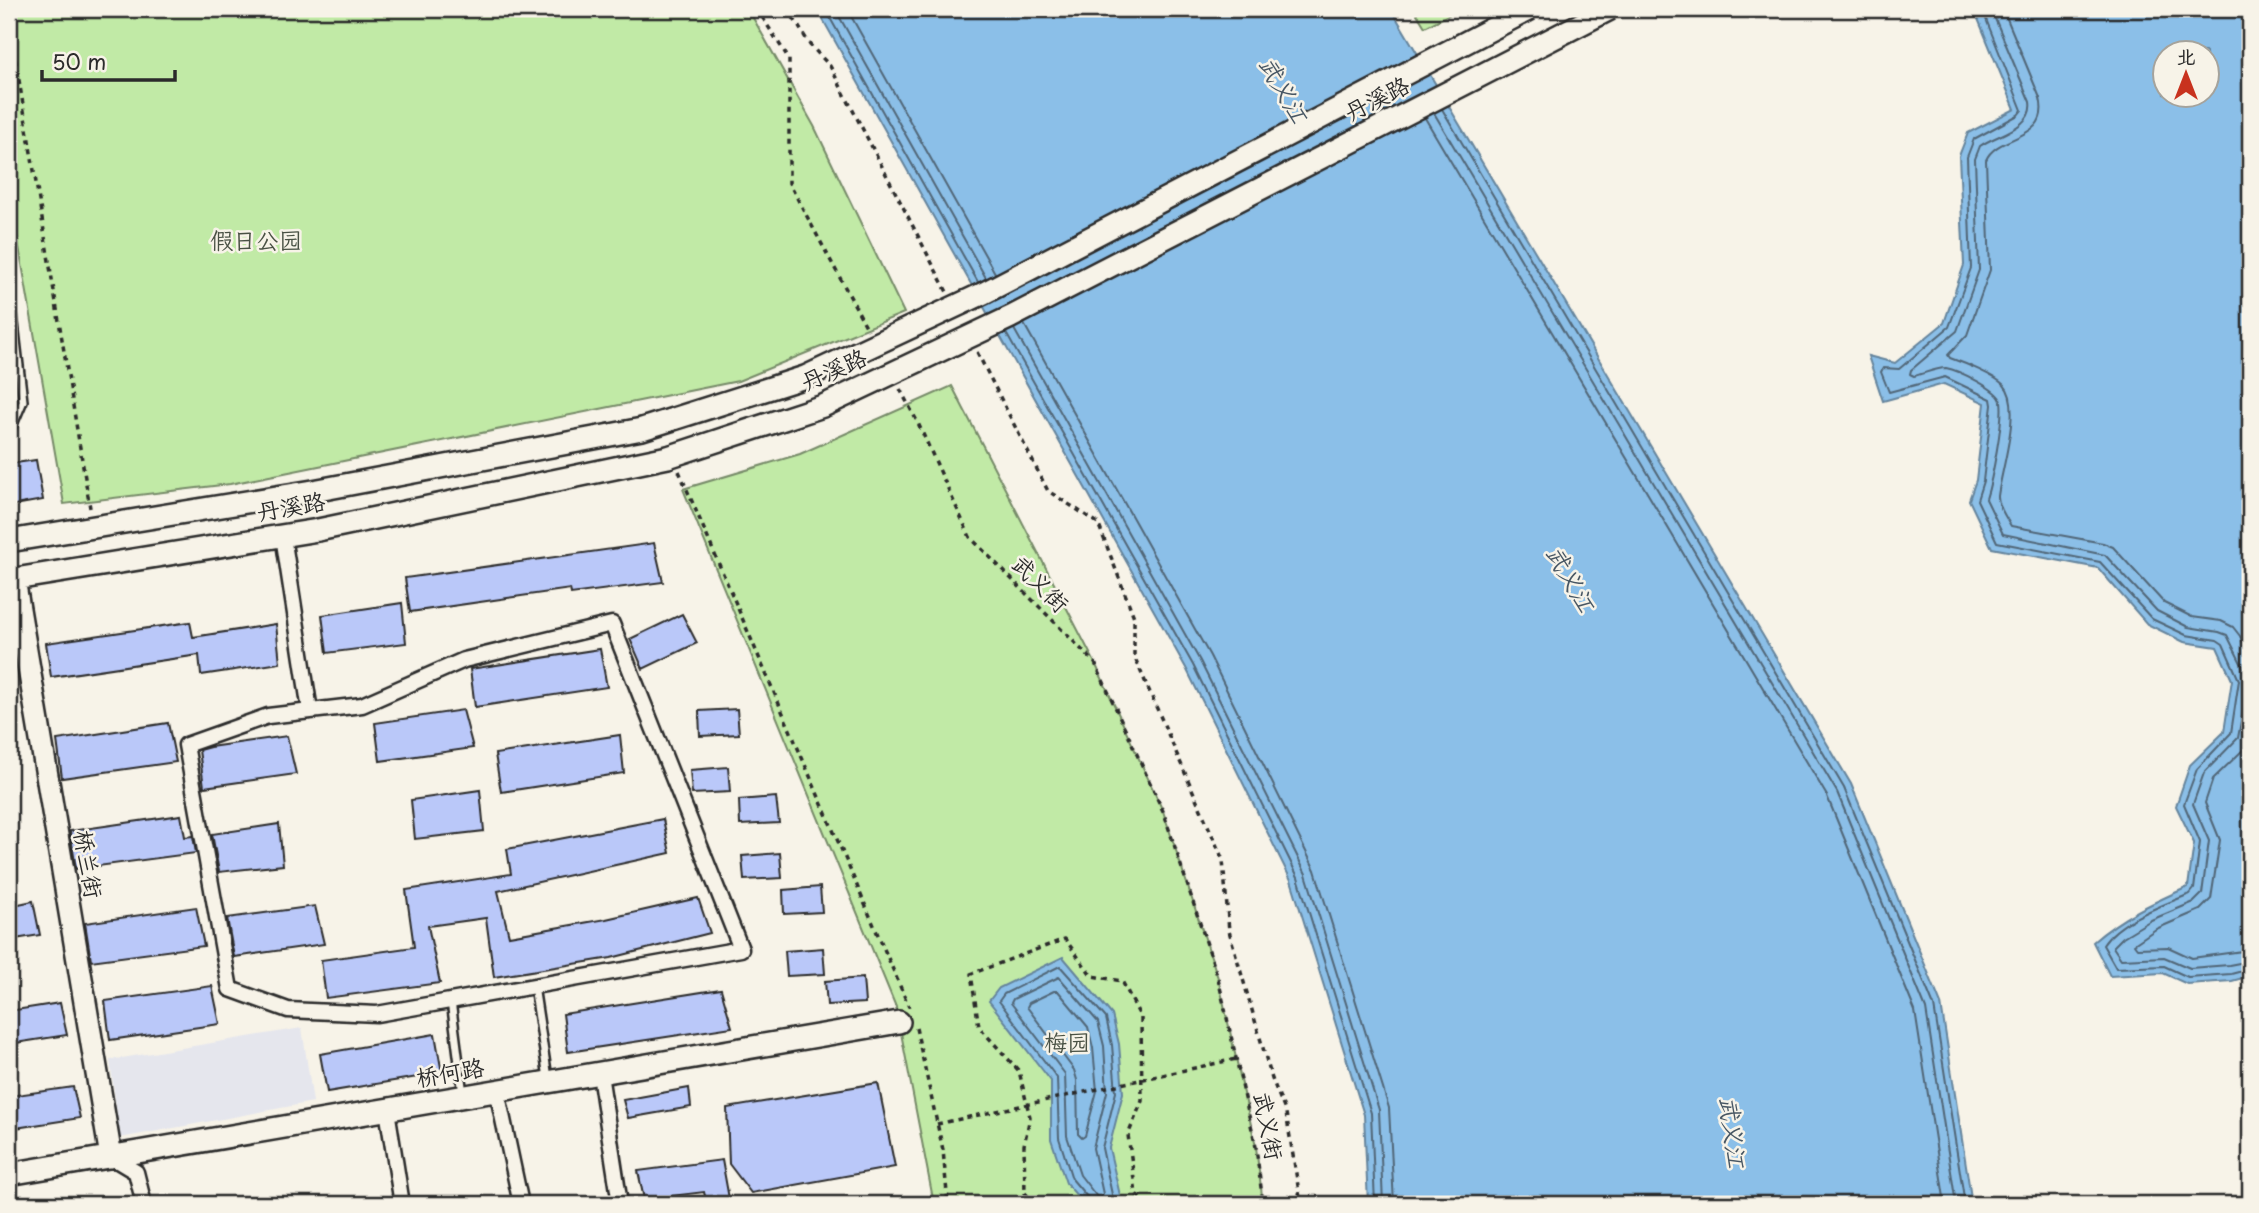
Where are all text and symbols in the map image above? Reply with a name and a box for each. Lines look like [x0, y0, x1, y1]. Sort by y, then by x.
scale bar [42, 38, 175, 82]
north arrow [2150, 38, 2220, 108]
text: 北 [2176, 42, 2196, 70]
text: 50 m [52, 45, 106, 77]
water label: 武义江 [1251, 49, 1319, 130]
street label: 丹溪路 [1338, 66, 1415, 129]
park label: 假日公园 [210, 222, 302, 257]
street label: 丹溪路 [795, 339, 872, 399]
street label: 丹溪路 [254, 482, 328, 529]
water label: 武义江 [1538, 538, 1606, 619]
street label: 武义街 [1004, 546, 1078, 620]
street label: 桥兰街 [66, 827, 113, 901]
park label: 梅园 [1044, 1024, 1090, 1059]
street label: 桥何路 [413, 1048, 487, 1095]
street label: 武义街 [1246, 1089, 1293, 1163]
water label: 武义江 [1712, 1094, 1756, 1171]

